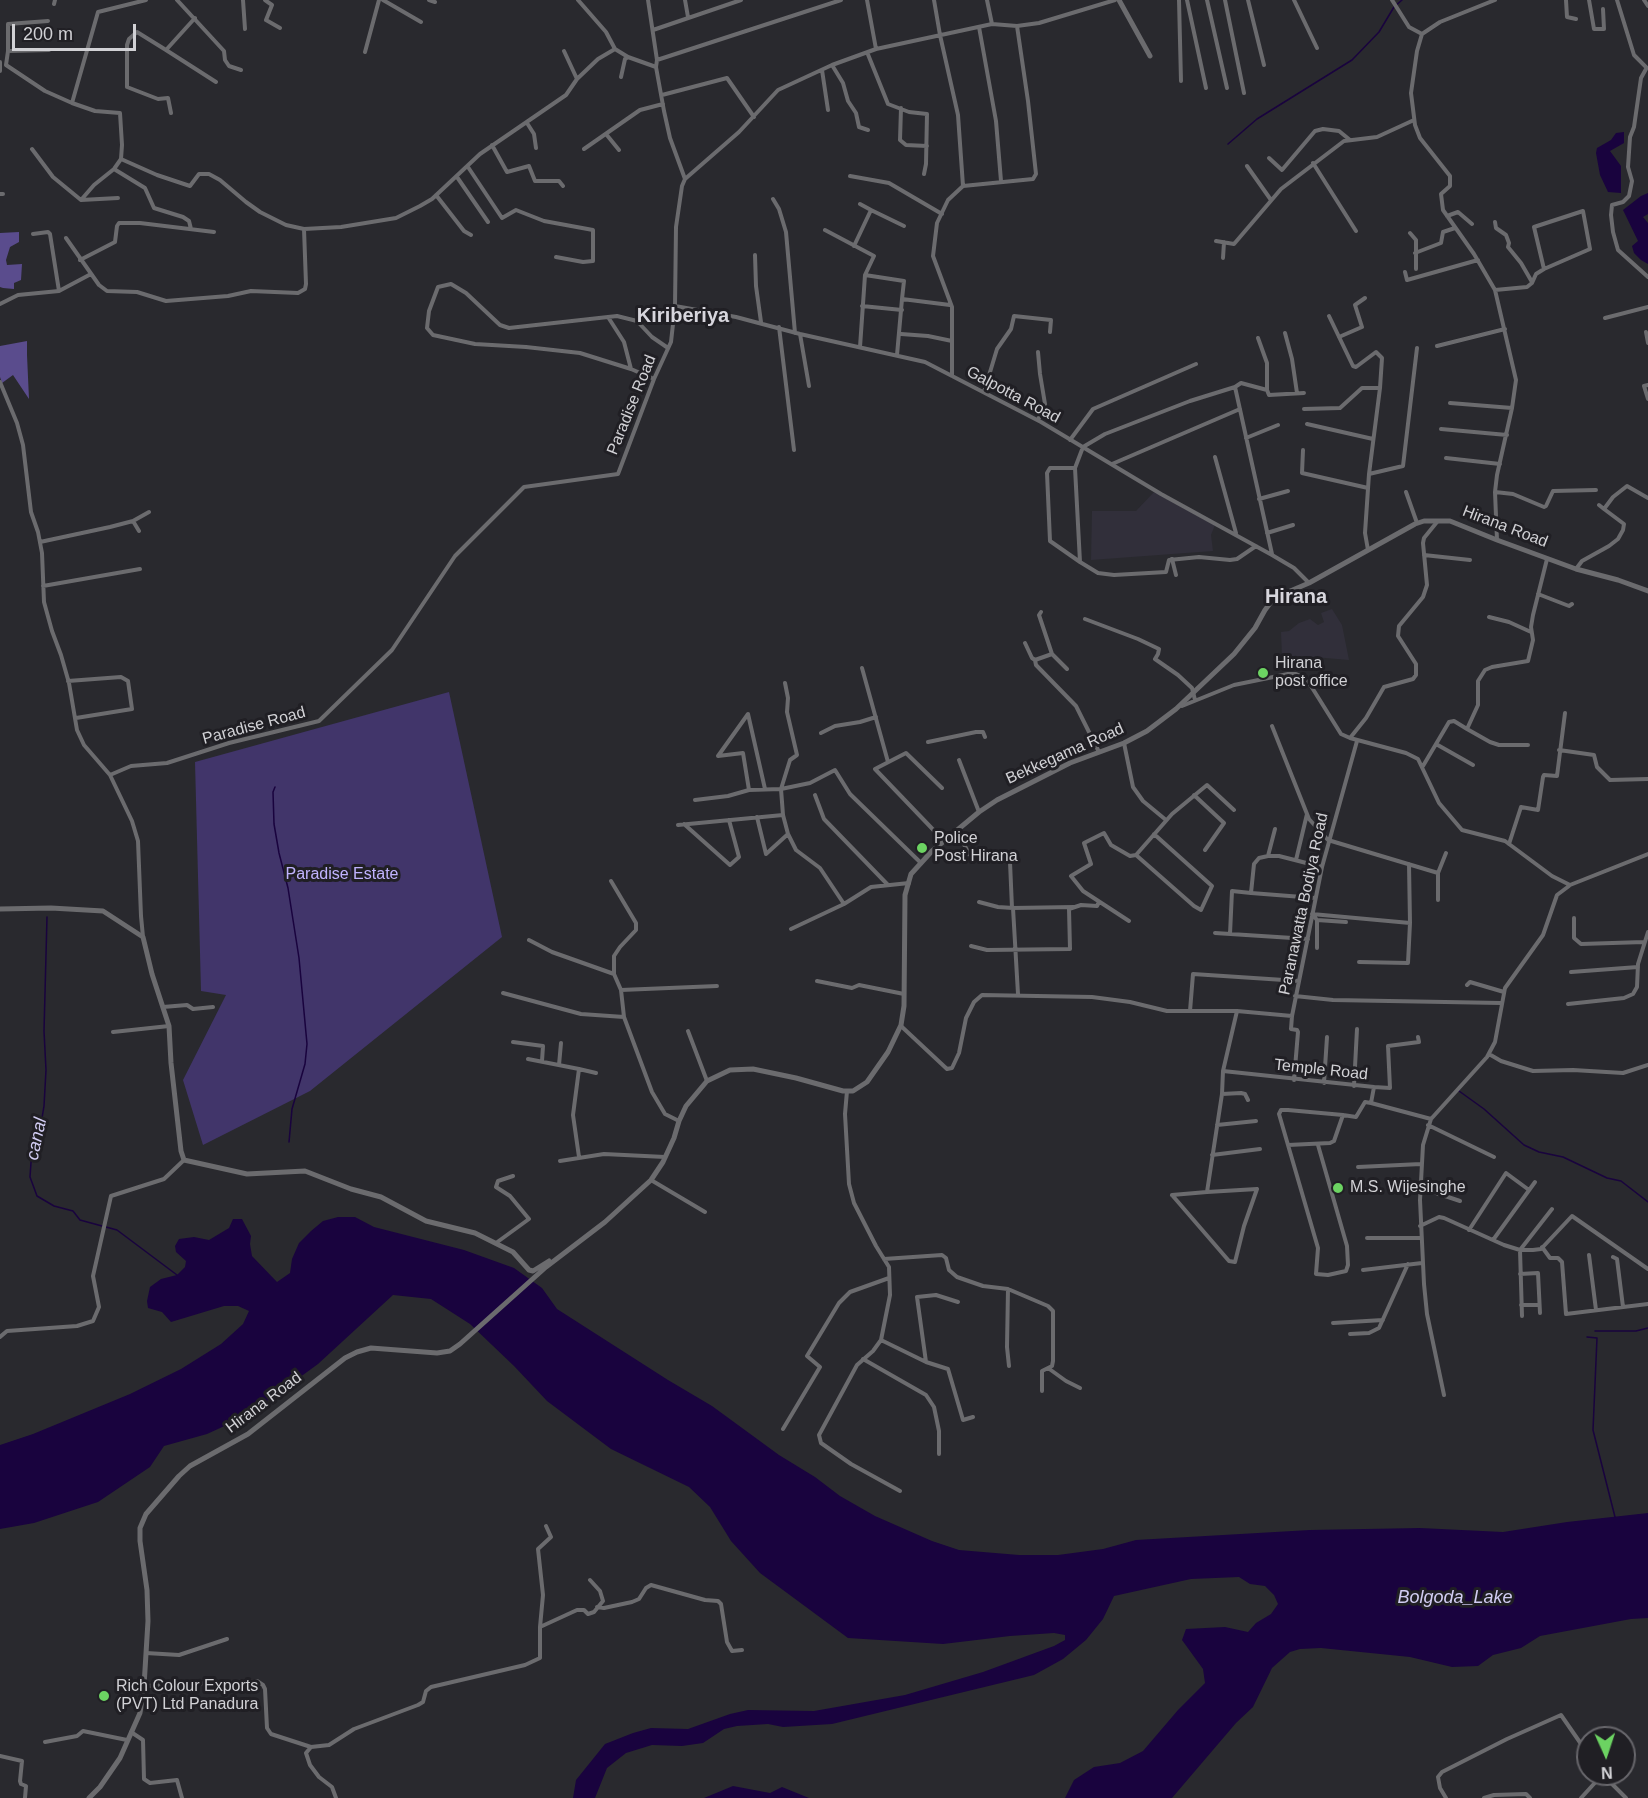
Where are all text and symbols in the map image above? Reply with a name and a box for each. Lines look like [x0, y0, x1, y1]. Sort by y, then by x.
scale bar [15, 12, 140, 50]
text: 200 m [23, 24, 73, 44]
district label: Kiriberiya [637, 304, 729, 328]
street label: Paradise Road [603, 352, 661, 458]
street label: Galpotta Road [963, 362, 1063, 428]
street label: Hirana Road [1460, 502, 1550, 552]
district label: Hirana [1265, 585, 1327, 609]
place label: Hirana post office [1275, 654, 1348, 692]
marker: Hirana post office [1256, 666, 1270, 680]
street label: Paradise Road [200, 703, 308, 749]
street label: Bekkegama Road [1003, 719, 1127, 789]
street label: Paranawatta Bodiya Road [1275, 811, 1333, 997]
place label: Police Post Hirana [934, 829, 1018, 867]
marker: Police Post Hirana [915, 841, 929, 855]
park label: Paradise Estate [286, 865, 398, 885]
street label: Temple Road [1273, 1056, 1369, 1084]
water label: canal [22, 1116, 52, 1162]
place label: M.S. Wijesinghe [1350, 1178, 1466, 1198]
marker: M.S. Wijesinghe [1331, 1181, 1345, 1195]
street label: Hirana Road [222, 1368, 306, 1438]
water label: Bolgoda_Lake [1397, 1587, 1513, 1609]
place label: Rich Colour Exports (PVT) Ltd Panadura [116, 1677, 258, 1715]
marker: Rich Colour Exports (PVT) Ltd Panadura [97, 1689, 111, 1703]
north arrow [1576, 1726, 1636, 1786]
text: N [1601, 1764, 1613, 1781]

